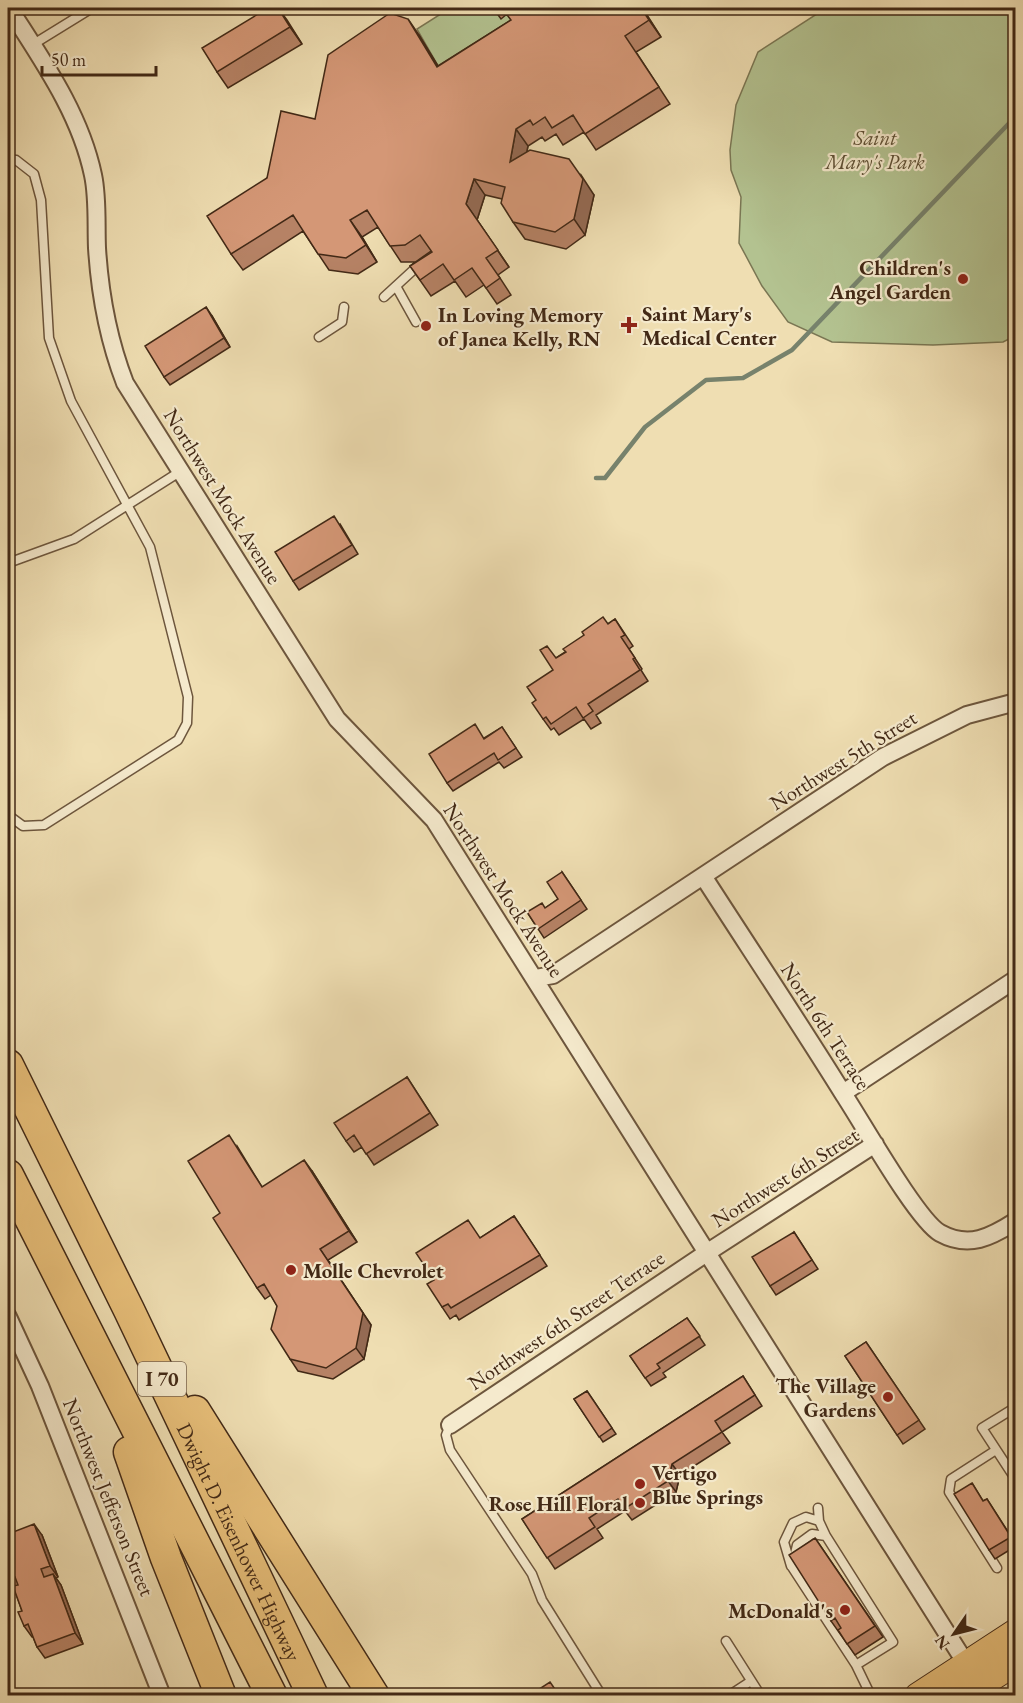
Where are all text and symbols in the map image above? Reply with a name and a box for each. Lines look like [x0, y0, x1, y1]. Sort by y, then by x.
scale bar [42, 39, 156, 77]
text: 50 m [51, 48, 86, 71]
park label: Saint Mary's Park [823, 124, 925, 175]
place label: Children's Angel Garden [828, 254, 951, 305]
marker: Children's Angel Garden [956, 272, 970, 286]
place label: Saint Mary's Medical Center [642, 300, 777, 351]
place label: In Loving Memory of Janea Kelly, RN [438, 301, 604, 352]
marker: Saint Mary's Medical Center [620, 316, 638, 334]
marker: In Loving Memory of Janea Kelly, RN [419, 319, 433, 333]
street label: Northwest Mock Avenue [158, 403, 288, 589]
street label: Northwest 5th Street [764, 704, 922, 816]
street label: Northwest Mock Avenue [438, 798, 570, 982]
street label: North 6th Terrace [775, 957, 877, 1095]
street label: Northwest 6th Street [706, 1121, 864, 1233]
street label: Northwest 6th Street Terrace [463, 1244, 669, 1396]
place label: Molle Chevrolet [303, 1257, 444, 1284]
marker: Molle Chevrolet [284, 1263, 298, 1277]
road number: I 70 [138, 1362, 186, 1396]
place label: The Village Gardens [775, 1372, 876, 1423]
marker: The Village Gardens [881, 1390, 895, 1404]
street label: Northwest Jefferson Street [57, 1394, 161, 1600]
street label: Dwight D. Eisenhower Highway [171, 1418, 308, 1666]
place label: Vertigo Blue Springs [652, 1459, 763, 1510]
marker: Vertigo Blue Springs [633, 1477, 647, 1491]
place label: Rose Hill Floral [489, 1490, 628, 1517]
marker: Rose Hill Floral [633, 1496, 647, 1510]
place label: McDonald's [728, 1597, 833, 1624]
marker: McDonald's [838, 1603, 852, 1617]
north arrow [924, 1604, 984, 1664]
text: N [930, 1631, 954, 1654]

